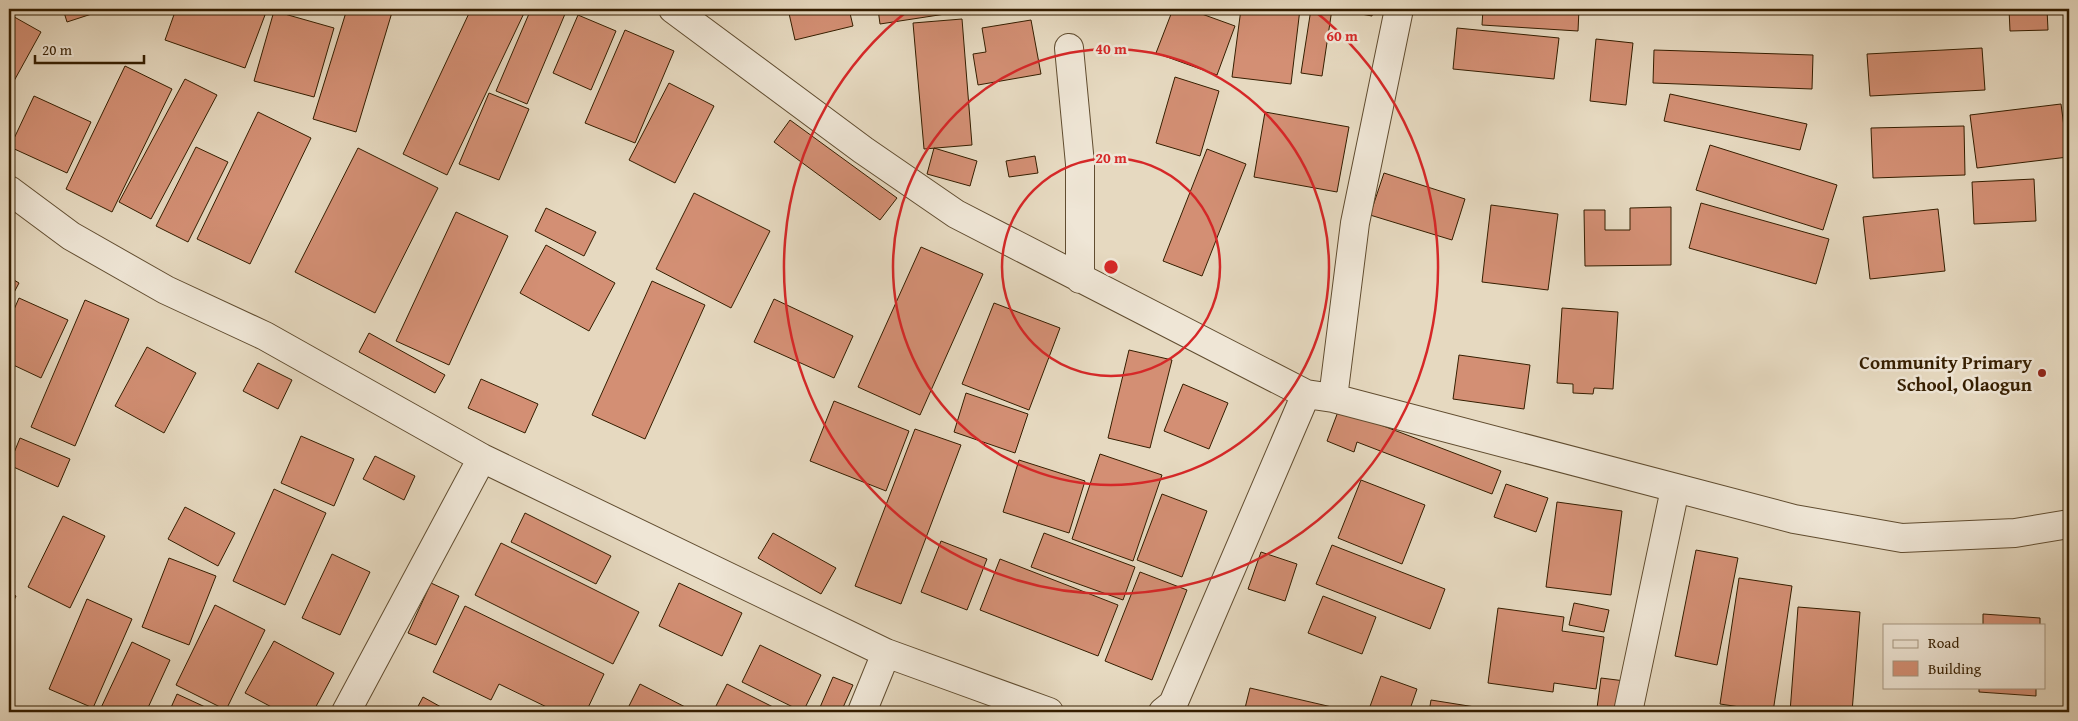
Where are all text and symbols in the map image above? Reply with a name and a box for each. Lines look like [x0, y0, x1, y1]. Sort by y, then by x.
text: 60 m [1326, 25, 1358, 46]
scale bar [35, 32, 144, 64]
text: 40 m [1095, 38, 1127, 59]
text: 20 m [42, 39, 73, 60]
text: 20 m [1095, 147, 1127, 168]
centre of rings [1102, 258, 1120, 276]
place label: Community Primary School, Olaogun [1859, 348, 2033, 398]
marker: Community Primary School, Olaogun [2036, 367, 2048, 379]
legend [1883, 624, 2046, 688]
text: Road [1928, 632, 1959, 653]
text: Building [1928, 658, 1982, 679]

